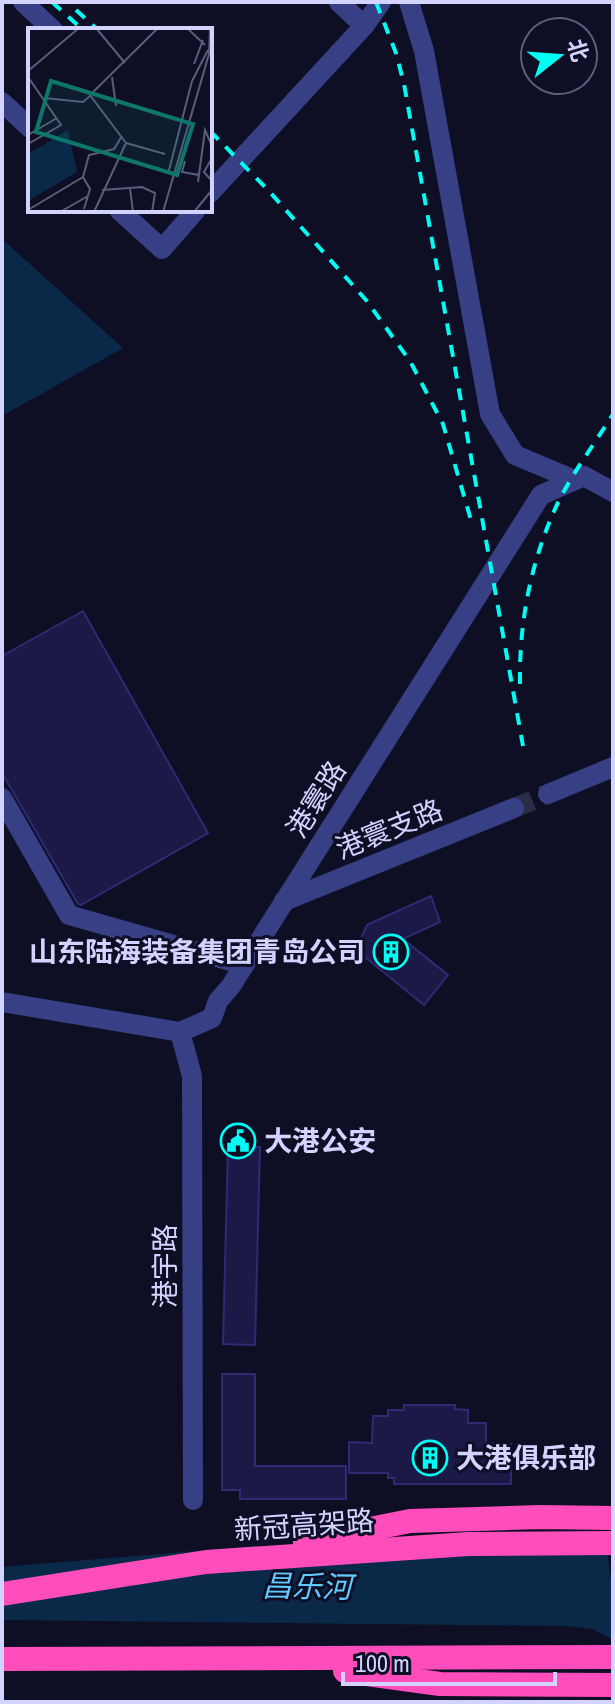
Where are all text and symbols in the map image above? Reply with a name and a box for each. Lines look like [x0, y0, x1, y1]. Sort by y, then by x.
north arrow [519, 16, 599, 96]
inset map [28, 28, 212, 212]
text: 北 [561, 35, 596, 65]
street label: 港寰路 [278, 753, 354, 845]
street label: 港寰支路 [330, 790, 448, 868]
place label: 山东陆海装备集团青岛公司 [29, 933, 365, 971]
building icon: 山东陆海装备集团青岛公司 [372, 933, 410, 971]
public building icon: 大港公安 [219, 1122, 257, 1160]
place label: 大港公安 [264, 1122, 376, 1160]
street label: 港宇路 [146, 1224, 184, 1308]
building icon: 大港俱乐部 [411, 1439, 449, 1477]
place label: 大港俱乐部 [456, 1439, 596, 1477]
street label: 新冠高架路 [233, 1501, 375, 1549]
water label: 昌乐河 [262, 1565, 357, 1607]
scale bar [343, 1636, 555, 1686]
text: 100 m [355, 1647, 410, 1679]

